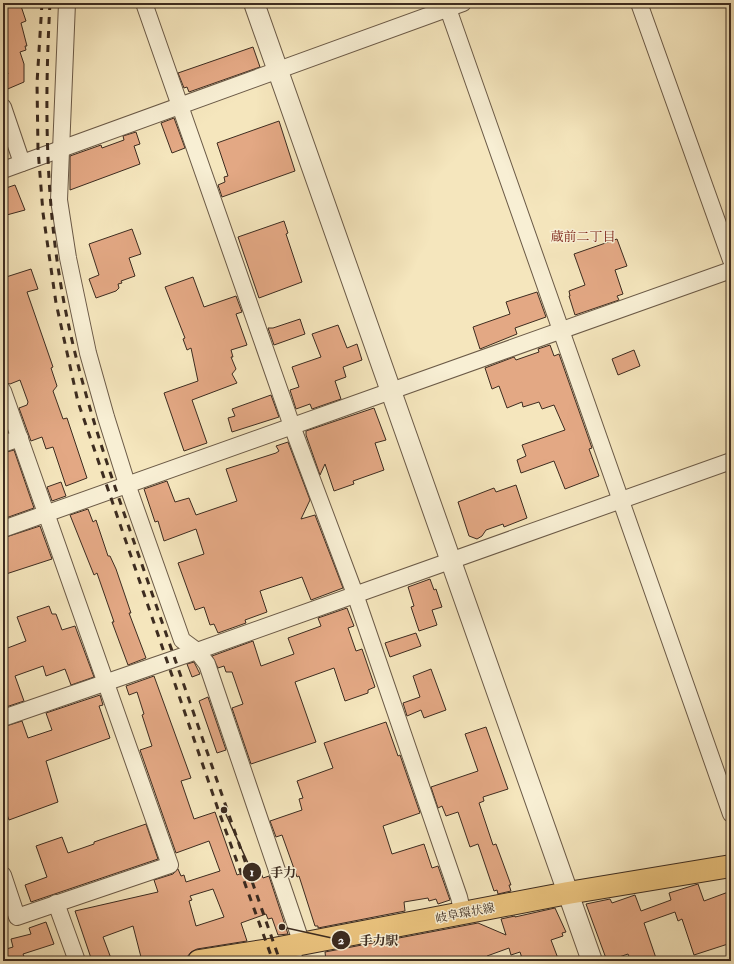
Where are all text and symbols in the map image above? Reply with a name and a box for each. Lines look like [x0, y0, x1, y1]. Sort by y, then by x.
district label: 蔵前二丁目 [550, 229, 616, 245]
callout: 手力 [242, 860, 304, 885]
text: 1 [250, 865, 254, 880]
text: 手力 [270, 865, 296, 881]
street label: 岐阜環状線 [434, 900, 496, 927]
callout: 手力駅 [331, 928, 406, 953]
text: 2 [338, 933, 344, 948]
text: 手力駅 [359, 933, 399, 949]

